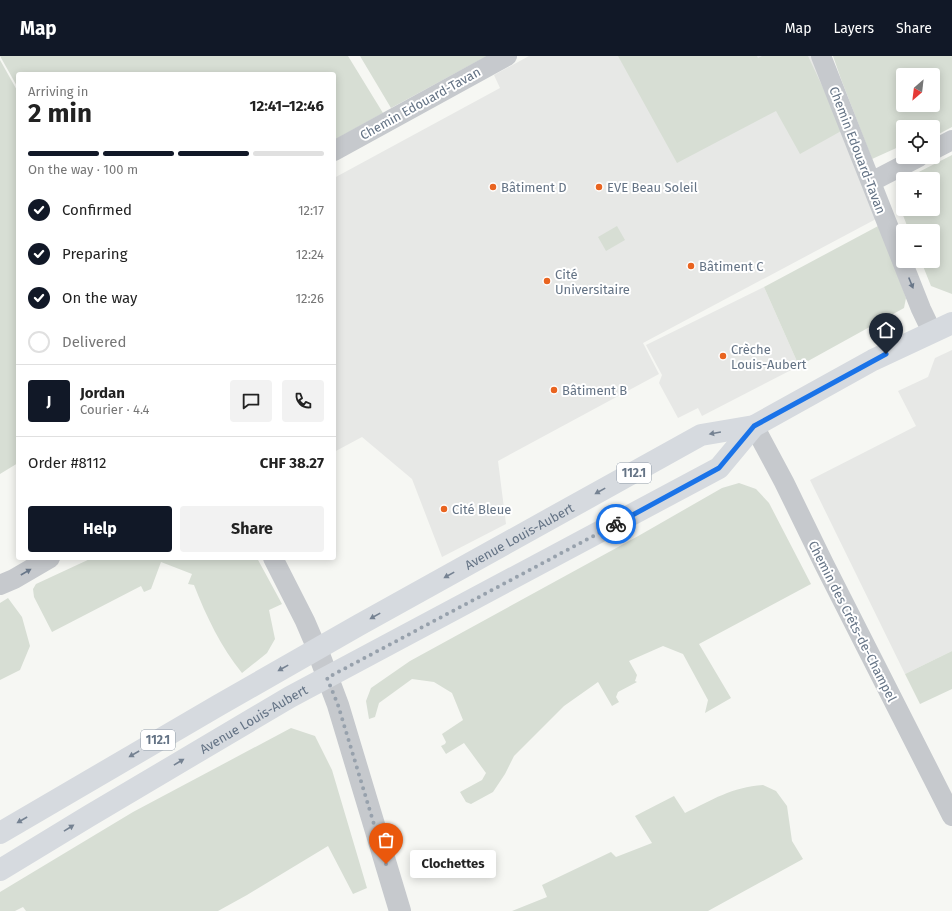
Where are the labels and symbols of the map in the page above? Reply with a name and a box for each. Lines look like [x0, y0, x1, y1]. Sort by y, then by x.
street label: Chemin Edouard-Tavan [357, 64, 483, 143]
north arrow [896, 68, 940, 112]
street label: Chemin Edouard-Tavan [826, 84, 889, 216]
place label: Bâtiment D [501, 180, 567, 195]
place label: EVE Beau Soleil [607, 180, 698, 195]
marker: Bâtiment D [488, 182, 498, 192]
marker: EVE Beau Soleil [594, 182, 604, 192]
place label: Bâtiment C [699, 259, 764, 274]
marker: Bâtiment C [686, 261, 696, 271]
place label: Cité Universitaire [555, 267, 630, 297]
marker: Cité Universitaire [542, 276, 552, 286]
one-way arrow [908, 277, 914, 289]
pin [869, 313, 903, 354]
place label: Crèche Louis-Aubert [731, 342, 807, 372]
marker: Crèche Louis-Aubert [718, 351, 728, 361]
place label: Bâtiment B [562, 383, 627, 398]
marker: Bâtiment B [549, 385, 559, 395]
one-way arrow [709, 430, 721, 436]
road number: 112.1 [617, 463, 651, 483]
one-way arrow [594, 488, 606, 495]
street label: Avenue Louis-Aubert [462, 500, 577, 573]
place label: Cité Bleue [452, 502, 511, 517]
marker: Cité Bleue [439, 504, 449, 514]
courier [596, 504, 636, 544]
street label: Chemin des Crêts-de-Champel [805, 538, 900, 704]
one-way arrow [20, 569, 31, 576]
one-way arrow [443, 572, 455, 578]
one-way arrow [369, 613, 381, 620]
one-way arrow [277, 665, 289, 672]
street label: Avenue Louis-Aubert [197, 682, 310, 757]
road number: 112.1 [141, 730, 175, 750]
one-way arrow [128, 751, 140, 758]
one-way arrow [174, 759, 185, 766]
one-way arrow [16, 817, 28, 824]
pin [369, 823, 403, 864]
one-way arrow [64, 824, 74, 832]
callout: Clochettes [410, 850, 496, 878]

